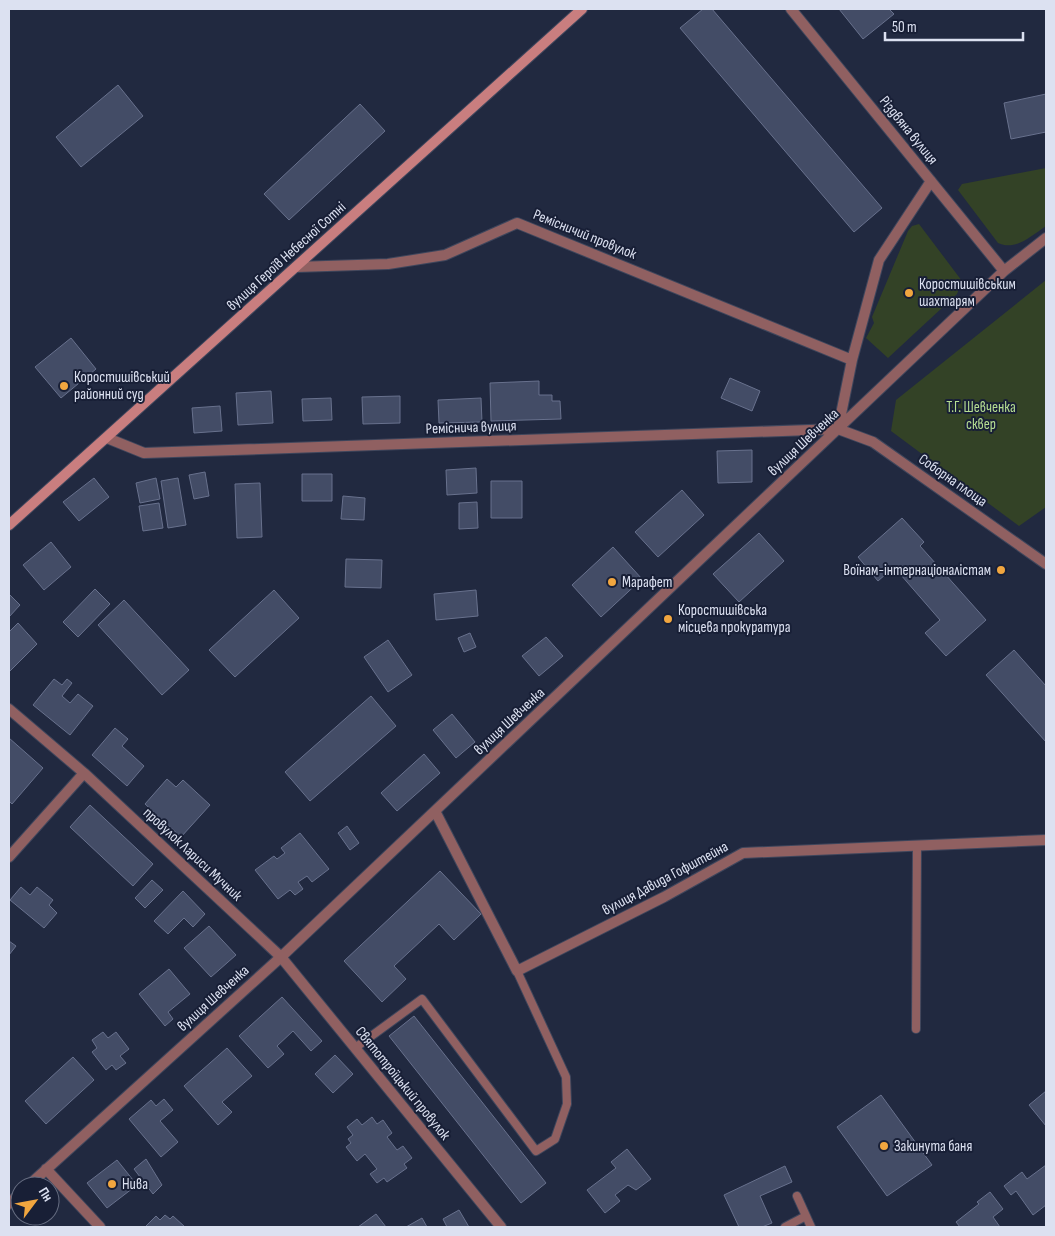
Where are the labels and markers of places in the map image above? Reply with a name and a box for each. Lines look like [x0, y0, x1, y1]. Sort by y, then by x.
place label: Коростишівським шахтарям [919, 275, 1016, 311]
marker: Коростишівським шахтарям [903, 287, 915, 299]
place label: Коростишівський районний суд [74, 368, 170, 404]
marker: Коростишівський районний суд [58, 380, 70, 392]
place label: Воїнам-інтернаціоналістам [843, 561, 991, 580]
marker: Воїнам-інтернаціоналістам [995, 564, 1007, 576]
place label: Марафет [622, 573, 672, 592]
marker: Марафет [606, 576, 618, 588]
place label: Коростишівська місцева прокуратура [678, 601, 791, 637]
marker: Коростишівська місцева прокуратура [662, 613, 674, 625]
place label: Закинута баня [894, 1137, 972, 1156]
marker: Закинута баня [878, 1140, 890, 1152]
place label: Нива [122, 1175, 148, 1194]
marker: Нива [106, 1178, 118, 1190]

